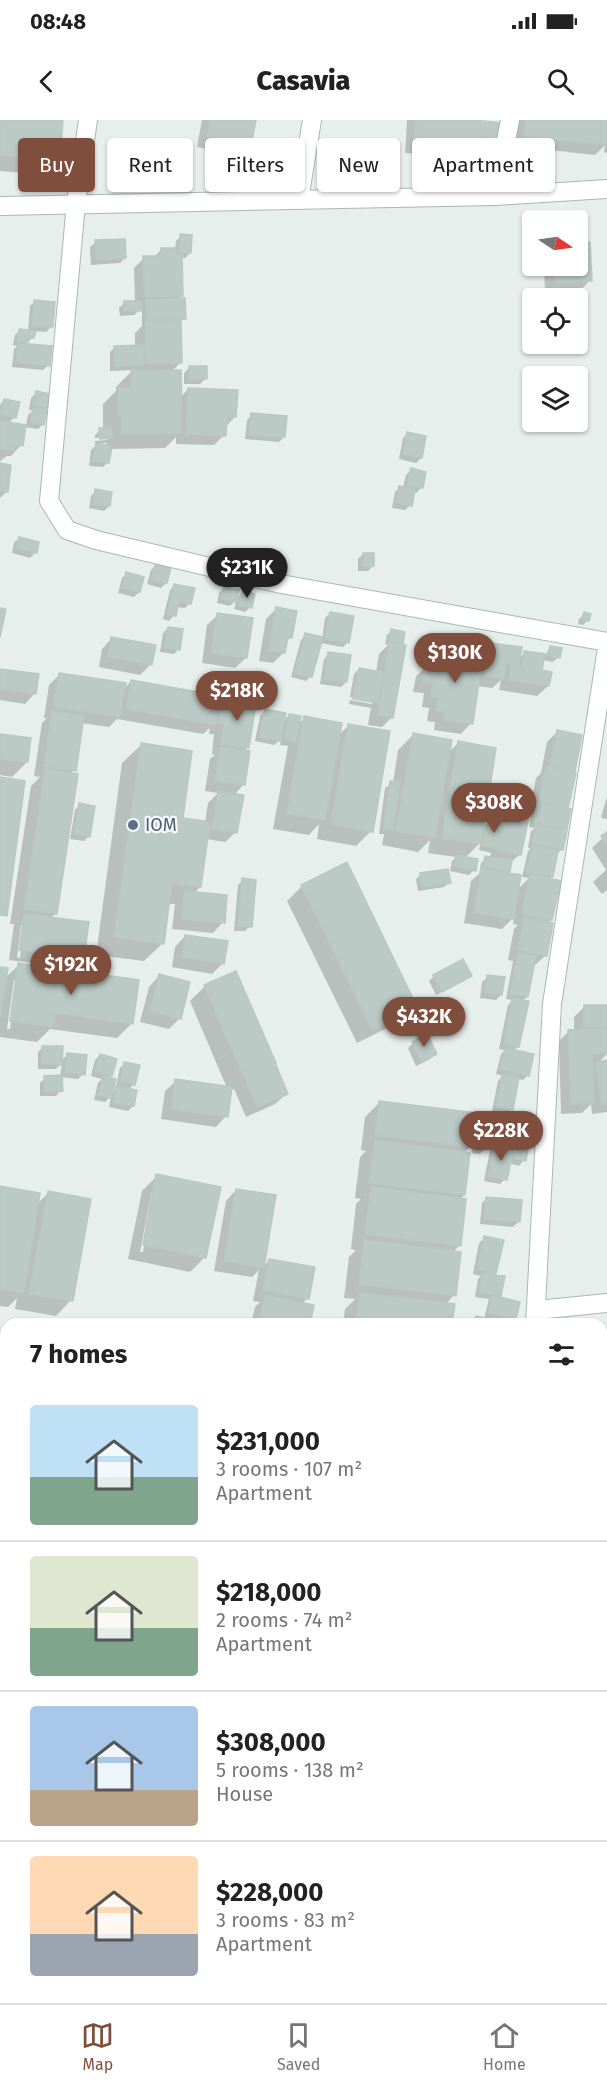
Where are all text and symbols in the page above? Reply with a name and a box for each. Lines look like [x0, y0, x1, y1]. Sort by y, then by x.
text: 08:48 [30, 8, 86, 35]
icon: back [30, 65, 63, 98]
text: Casavia [257, 65, 350, 97]
icon: search [544, 65, 577, 98]
chip: Buy [18, 138, 95, 192]
chip: Rent [107, 138, 193, 192]
chip: Filters [205, 138, 305, 192]
chip: New [317, 138, 400, 192]
chip: Apartment [412, 138, 555, 192]
north arrow [522, 210, 588, 276]
map controls [522, 210, 588, 432]
button: locate [522, 288, 588, 354]
button: layers [522, 366, 588, 432]
pin: $231K [205, 548, 289, 599]
text: $231K [221, 555, 273, 579]
pin: $130K [413, 633, 497, 684]
text: $130K [428, 640, 482, 664]
pin: $218K [195, 671, 279, 722]
text: $218K [210, 678, 264, 702]
pin: $308K [452, 783, 536, 834]
text: $308K [465, 790, 523, 814]
place label: IOM [145, 814, 177, 836]
marker: IOM [126, 818, 140, 832]
pin: $192K [29, 945, 113, 996]
text: $192K [44, 952, 98, 976]
pin: $432K [382, 997, 466, 1048]
text: $432K [396, 1004, 452, 1028]
pin: $228K [459, 1111, 543, 1162]
text: $228K [473, 1118, 529, 1142]
icon: filters [545, 1338, 578, 1371]
text: 7 homes [30, 1339, 127, 1370]
text: $231,000 [216, 1426, 320, 1457]
icon: home [78, 1429, 150, 1501]
text: 3 rooms · 107 m² [216, 1457, 362, 1481]
text: Apartment [216, 1481, 312, 1505]
text: $218,000 [216, 1577, 322, 1608]
icon: home [78, 1580, 150, 1652]
text: 2 rooms · 74 m² [216, 1608, 353, 1632]
text: Apartment [216, 1632, 312, 1656]
text: $308,000 [216, 1727, 326, 1758]
icon: home [78, 1730, 150, 1802]
text: 5 rooms · 138 m² [216, 1758, 364, 1782]
text: House [216, 1782, 273, 1806]
text: $228,000 [216, 1877, 324, 1908]
icon: home [78, 1880, 150, 1952]
text: 3 rooms · 83 m² [216, 1908, 355, 1932]
text: Apartment [216, 1932, 312, 1956]
tab: Map [81, 2019, 114, 2074]
tab: Saved [277, 2019, 320, 2074]
tab: Home [483, 2019, 526, 2074]

